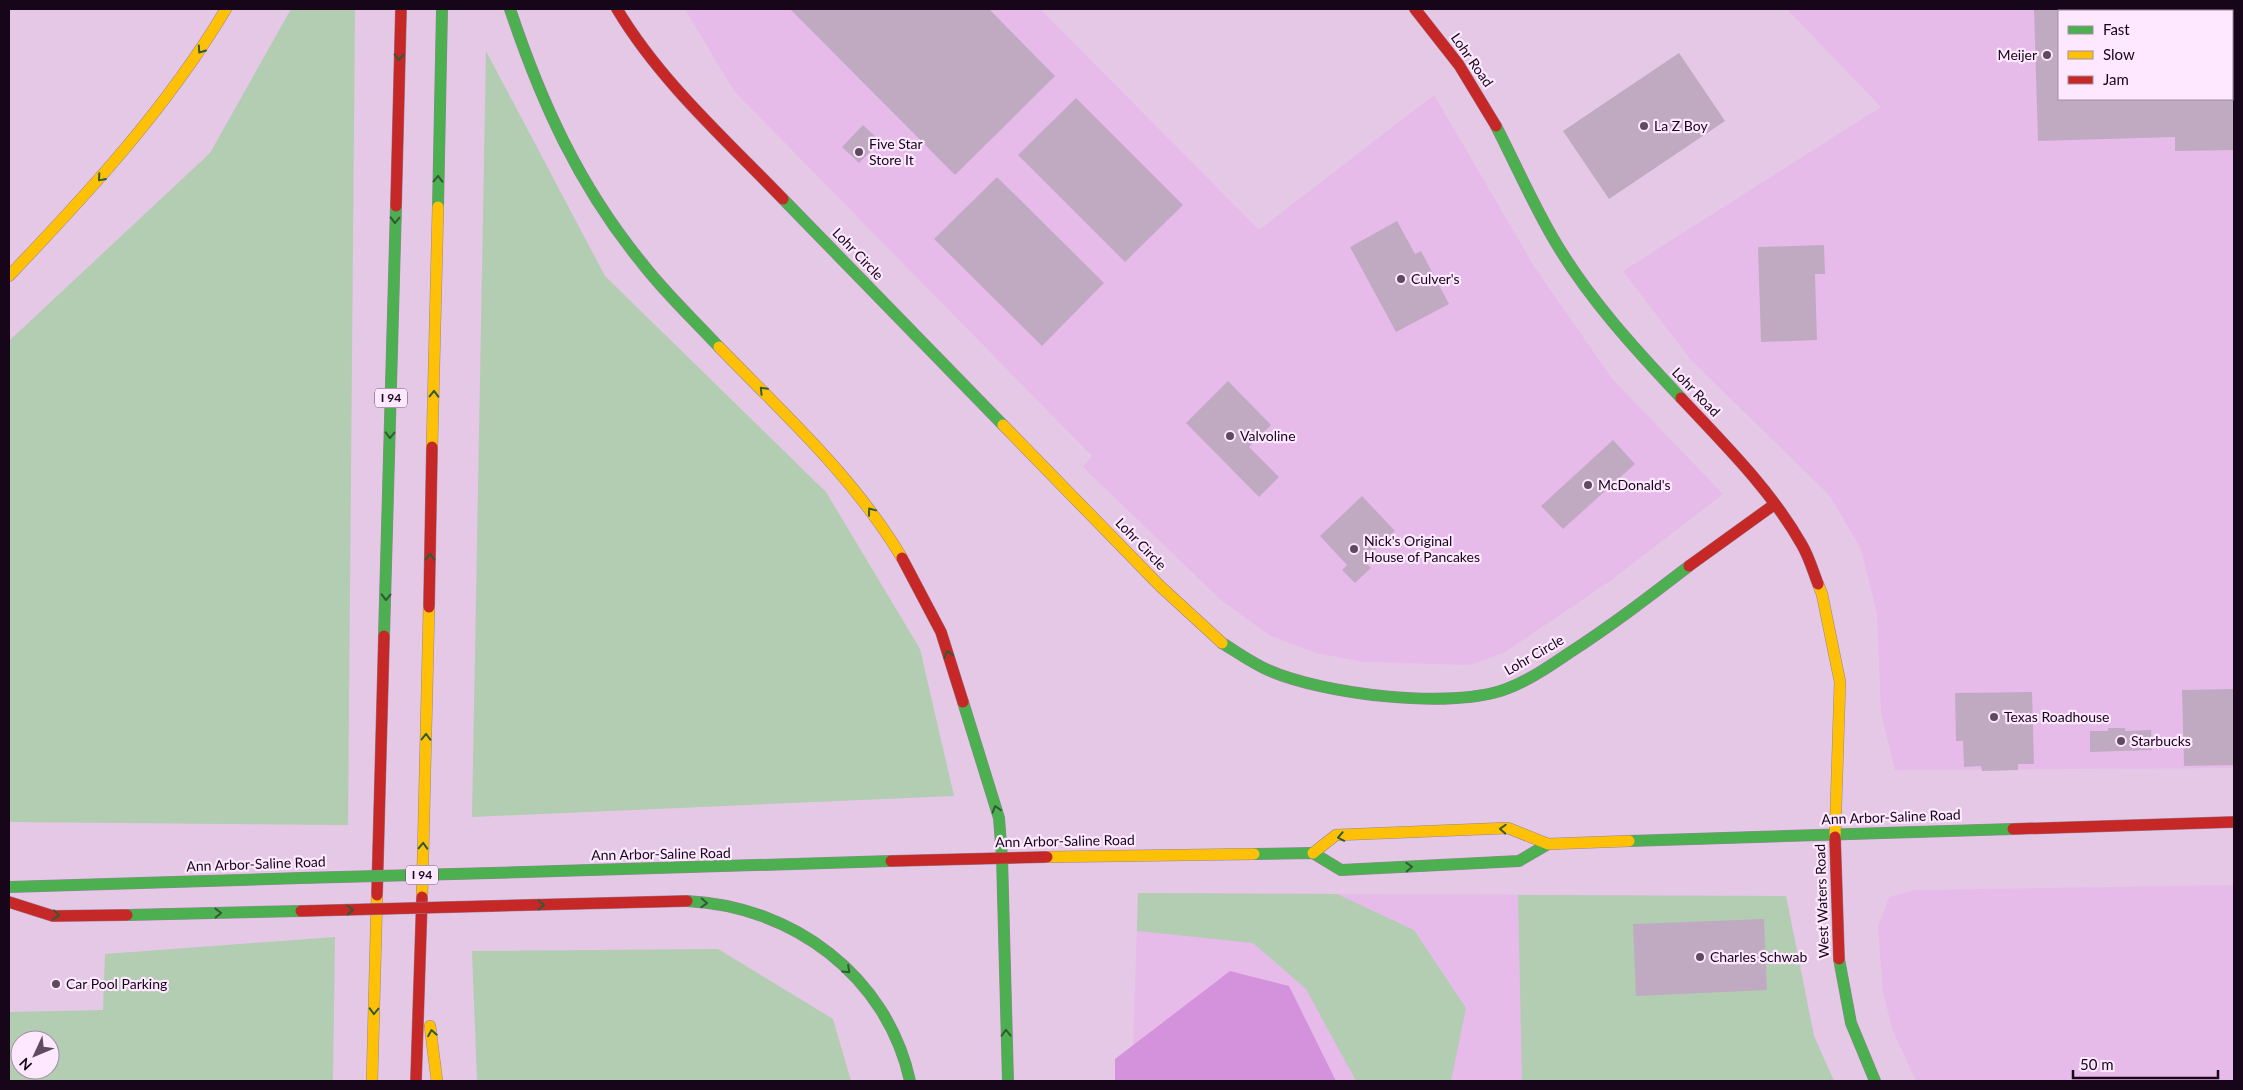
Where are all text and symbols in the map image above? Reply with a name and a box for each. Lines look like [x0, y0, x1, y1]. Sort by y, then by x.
legend [2058, 10, 2233, 100]
text: Fast [2103, 20, 2130, 38]
street label: Lohr Road [1448, 29, 1497, 90]
one-way arrow [198, 44, 207, 54]
text: Slow [2103, 45, 2135, 63]
place label: Meijer [1998, 46, 2037, 63]
marker: Meijer [2041, 49, 2053, 61]
one-way arrow [394, 54, 405, 62]
text: Jam [2103, 70, 2129, 88]
place label: La Z Boy [1654, 117, 1708, 134]
marker: La Z Boy [1638, 120, 1650, 132]
place label: Five Star Store It [869, 135, 923, 168]
marker: Five Star Store It [853, 146, 865, 158]
one-way arrow [98, 173, 107, 182]
one-way arrow [433, 175, 444, 183]
one-way arrow [390, 216, 401, 224]
street label: Lohr Circle [829, 224, 887, 283]
place label: Culver's [1411, 270, 1460, 287]
marker: Culver's [1395, 273, 1407, 285]
street label: Lohr Road [1669, 363, 1724, 420]
one-way arrow [760, 387, 769, 396]
road number: I 94 [375, 388, 407, 408]
one-way arrow [429, 390, 439, 398]
place label: Valvoline [1240, 427, 1296, 444]
marker: Valvoline [1224, 430, 1236, 442]
one-way arrow [385, 432, 395, 439]
place label: McDonald's [1598, 476, 1671, 493]
marker: McDonald's [1582, 479, 1594, 491]
one-way arrow [868, 507, 877, 517]
street label: Lohr Circle [1112, 514, 1170, 573]
place label: Nick's Original House of Pancakes [1364, 532, 1480, 565]
marker: Nick's Original House of Pancakes [1348, 543, 1360, 555]
one-way arrow [425, 552, 435, 560]
one-way arrow [380, 594, 391, 602]
street label: Lohr Circle [1501, 631, 1566, 678]
one-way arrow [943, 650, 953, 658]
place label: Texas Roadhouse [2004, 708, 2110, 725]
marker: Texas Roadhouse [1988, 711, 2000, 723]
one-way arrow [421, 732, 432, 740]
place label: Starbucks [2131, 732, 2191, 749]
marker: Starbucks [2115, 735, 2127, 747]
one-way arrow [992, 805, 1002, 813]
street label: Ann Arbor-Saline Road [1821, 806, 1961, 827]
one-way arrow [1498, 824, 1506, 834]
street label: Ann Arbor-Saline Road [995, 831, 1135, 850]
one-way arrow [1337, 831, 1345, 841]
one-way arrow [418, 842, 429, 850]
street label: Ann Arbor-Saline Road [591, 844, 731, 863]
street label: West Waters Road [1811, 844, 1832, 958]
street label: Ann Arbor-Saline Road [186, 853, 326, 874]
one-way arrow [1406, 862, 1413, 872]
road number: I 94 [406, 866, 438, 884]
one-way arrow [700, 897, 708, 908]
one-way arrow [537, 899, 545, 910]
one-way arrow [346, 904, 354, 915]
one-way arrow [214, 908, 222, 918]
one-way arrow [52, 909, 60, 920]
place label: Charles Schwab [1710, 948, 1807, 965]
marker: Charles Schwab [1694, 951, 1706, 963]
one-way arrow [842, 964, 851, 973]
place label: Car Pool Parking [66, 975, 167, 992]
marker: Car Pool Parking [50, 978, 62, 990]
one-way arrow [369, 1008, 379, 1015]
one-way arrow [1001, 1028, 1012, 1036]
one-way arrow [427, 1029, 437, 1037]
north arrow [10, 1030, 60, 1080]
scale bar [2073, 1048, 2218, 1080]
text: N [15, 1055, 35, 1074]
text: 50 m [2080, 1055, 2114, 1073]

